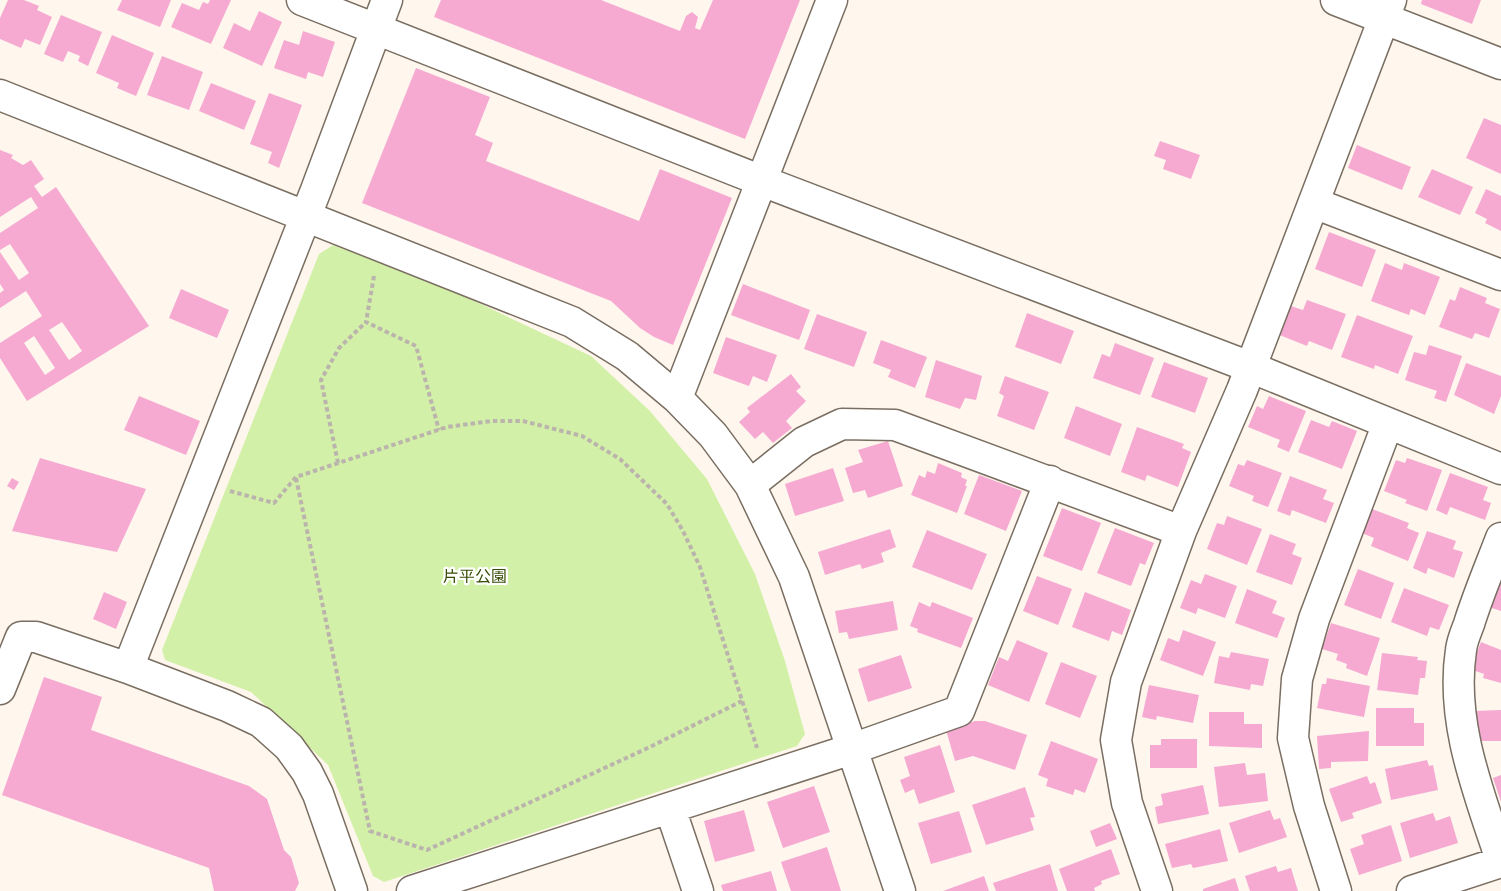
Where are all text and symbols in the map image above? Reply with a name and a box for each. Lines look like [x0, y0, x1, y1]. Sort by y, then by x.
park label: 片平公園 [443, 567, 507, 586]

